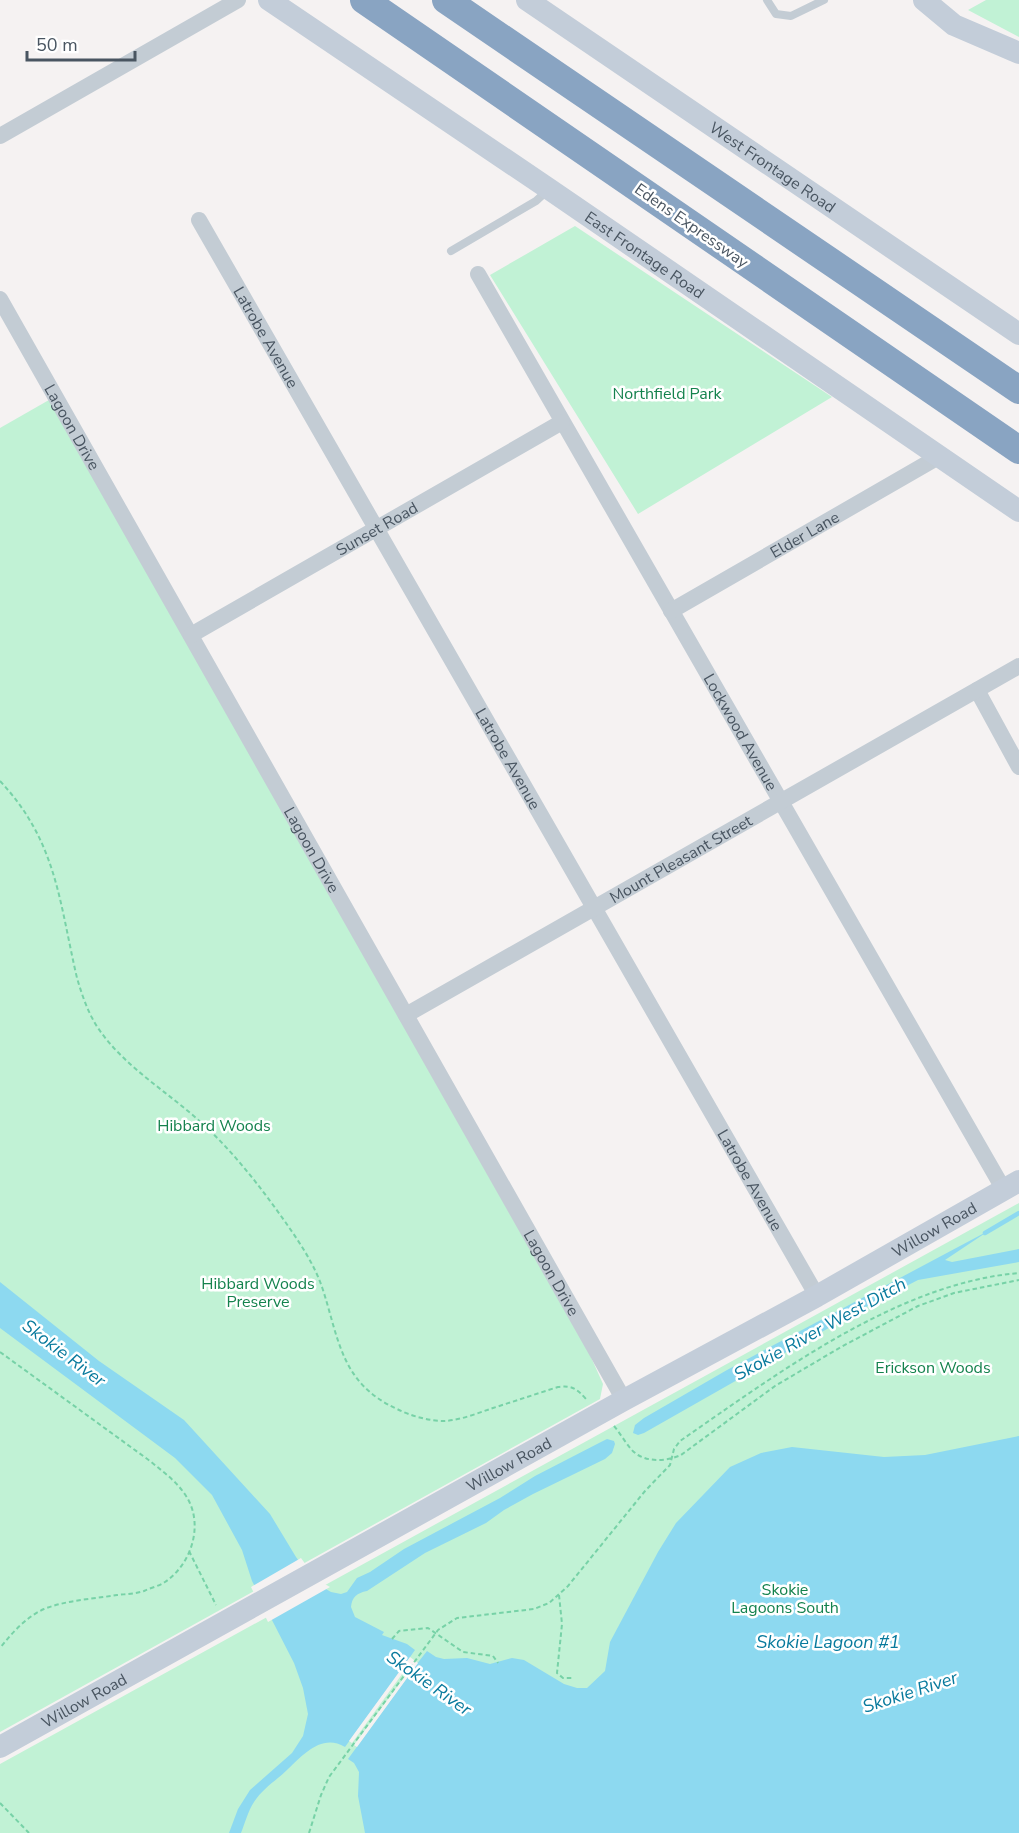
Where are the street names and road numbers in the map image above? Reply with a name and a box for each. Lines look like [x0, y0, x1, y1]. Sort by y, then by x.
street label: West Frontage Road [705, 117, 840, 218]
street label: Edens Expressway [630, 178, 753, 274]
street label: East Frontage Road [580, 207, 709, 304]
street label: Latrobe Avenue [227, 283, 303, 392]
street label: Lagoon Drive [38, 380, 105, 474]
street label: Sunset Road [332, 497, 422, 562]
street label: Elder Lane [766, 506, 844, 564]
street label: Lockwood Avenue [698, 670, 782, 795]
street label: Latrobe Avenue [470, 704, 545, 814]
street label: Lagoon Drive [278, 803, 344, 897]
street label: Mount Pleasant Street [606, 810, 757, 909]
street label: Latrobe Avenue [712, 1126, 787, 1235]
street label: Willow Road [888, 1197, 981, 1263]
street label: Lagoon Drive [518, 1226, 584, 1320]
street label: Willow Road [463, 1432, 556, 1498]
street label: Willow Road [38, 1669, 131, 1734]

